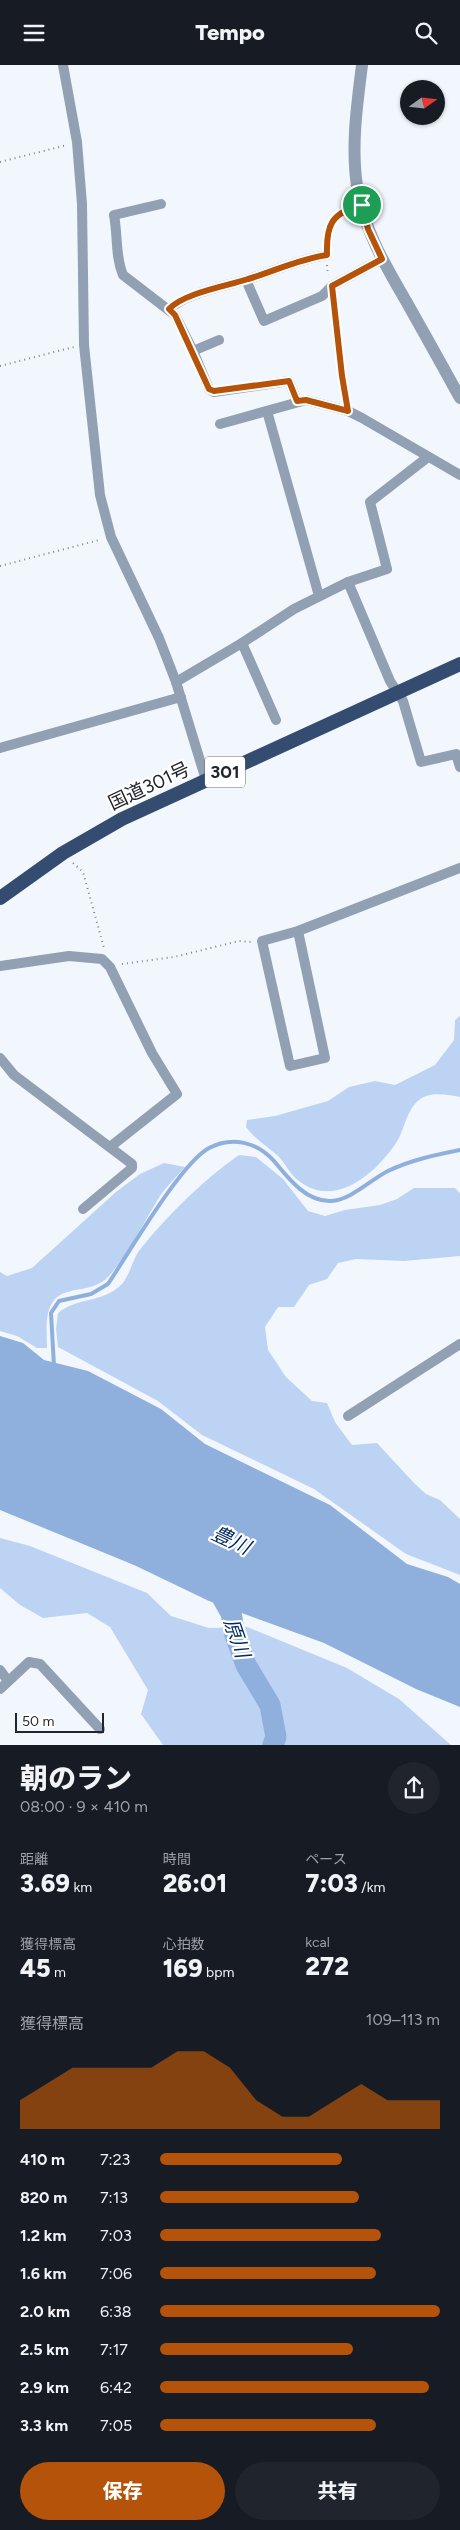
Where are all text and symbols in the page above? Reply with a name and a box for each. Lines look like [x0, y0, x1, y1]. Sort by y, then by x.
icon: menu [20, 19, 48, 47]
text: Tempo [195, 19, 265, 46]
icon: search [412, 19, 440, 47]
north arrow [400, 80, 445, 125]
map controls [400, 80, 445, 125]
pin [341, 184, 383, 226]
icon: arrive [348, 191, 376, 219]
street label: 国道301号 [105, 757, 193, 815]
road number: 301 [205, 757, 245, 787]
water label: 豊川 [208, 1521, 256, 1560]
water label: 原川 [219, 1615, 256, 1663]
scale bar [15, 1710, 104, 1733]
text: 50 m [22, 1713, 54, 1730]
text: 朝のラン [20, 1761, 132, 1795]
button: share [388, 1762, 440, 1814]
text: 08:00 · 9 × 410 m [20, 1797, 148, 1816]
text: 距離 [20, 1851, 48, 1868]
text: 時間 [163, 1851, 191, 1868]
text: ペース [305, 1851, 347, 1868]
text: 3.69 [20, 1868, 70, 1898]
text: 26:01 [163, 1868, 227, 1898]
text: 7:03 [305, 1868, 358, 1898]
text: km [70, 1879, 92, 1896]
text: /km [358, 1879, 385, 1896]
text: kcal [305, 1934, 330, 1951]
text: 獲得標高 [20, 1936, 76, 1953]
text: 心拍数 [163, 1936, 205, 1953]
text: 272 [305, 1951, 349, 1981]
text: 45 [20, 1953, 51, 1983]
text: 169 [163, 1953, 203, 1983]
text: m [51, 1964, 66, 1981]
text: bpm [203, 1964, 234, 1981]
text: 109–113 m [366, 2010, 440, 2029]
text: 獲得標高 [20, 2014, 84, 2033]
text: 410 m [20, 2150, 65, 2169]
text: 7:23 [100, 2150, 130, 2169]
text: 820 m [20, 2188, 67, 2207]
text: 7:13 [100, 2188, 128, 2207]
text: 1.2 km [20, 2226, 66, 2245]
text: 7:03 [100, 2226, 132, 2245]
text: 1.6 km [20, 2264, 66, 2283]
text: 7:06 [100, 2264, 132, 2283]
text: 2.0 km [20, 2302, 70, 2321]
text: 6:38 [100, 2302, 132, 2321]
text: 2.5 km [20, 2340, 69, 2359]
text: 7:17 [100, 2340, 128, 2359]
text: 2.9 km [20, 2378, 69, 2397]
text: 6:42 [100, 2378, 132, 2397]
text: 3.3 km [20, 2416, 68, 2435]
text: 7:05 [100, 2416, 132, 2435]
button: 保存 [20, 2462, 225, 2520]
button: 共有 [235, 2462, 440, 2520]

